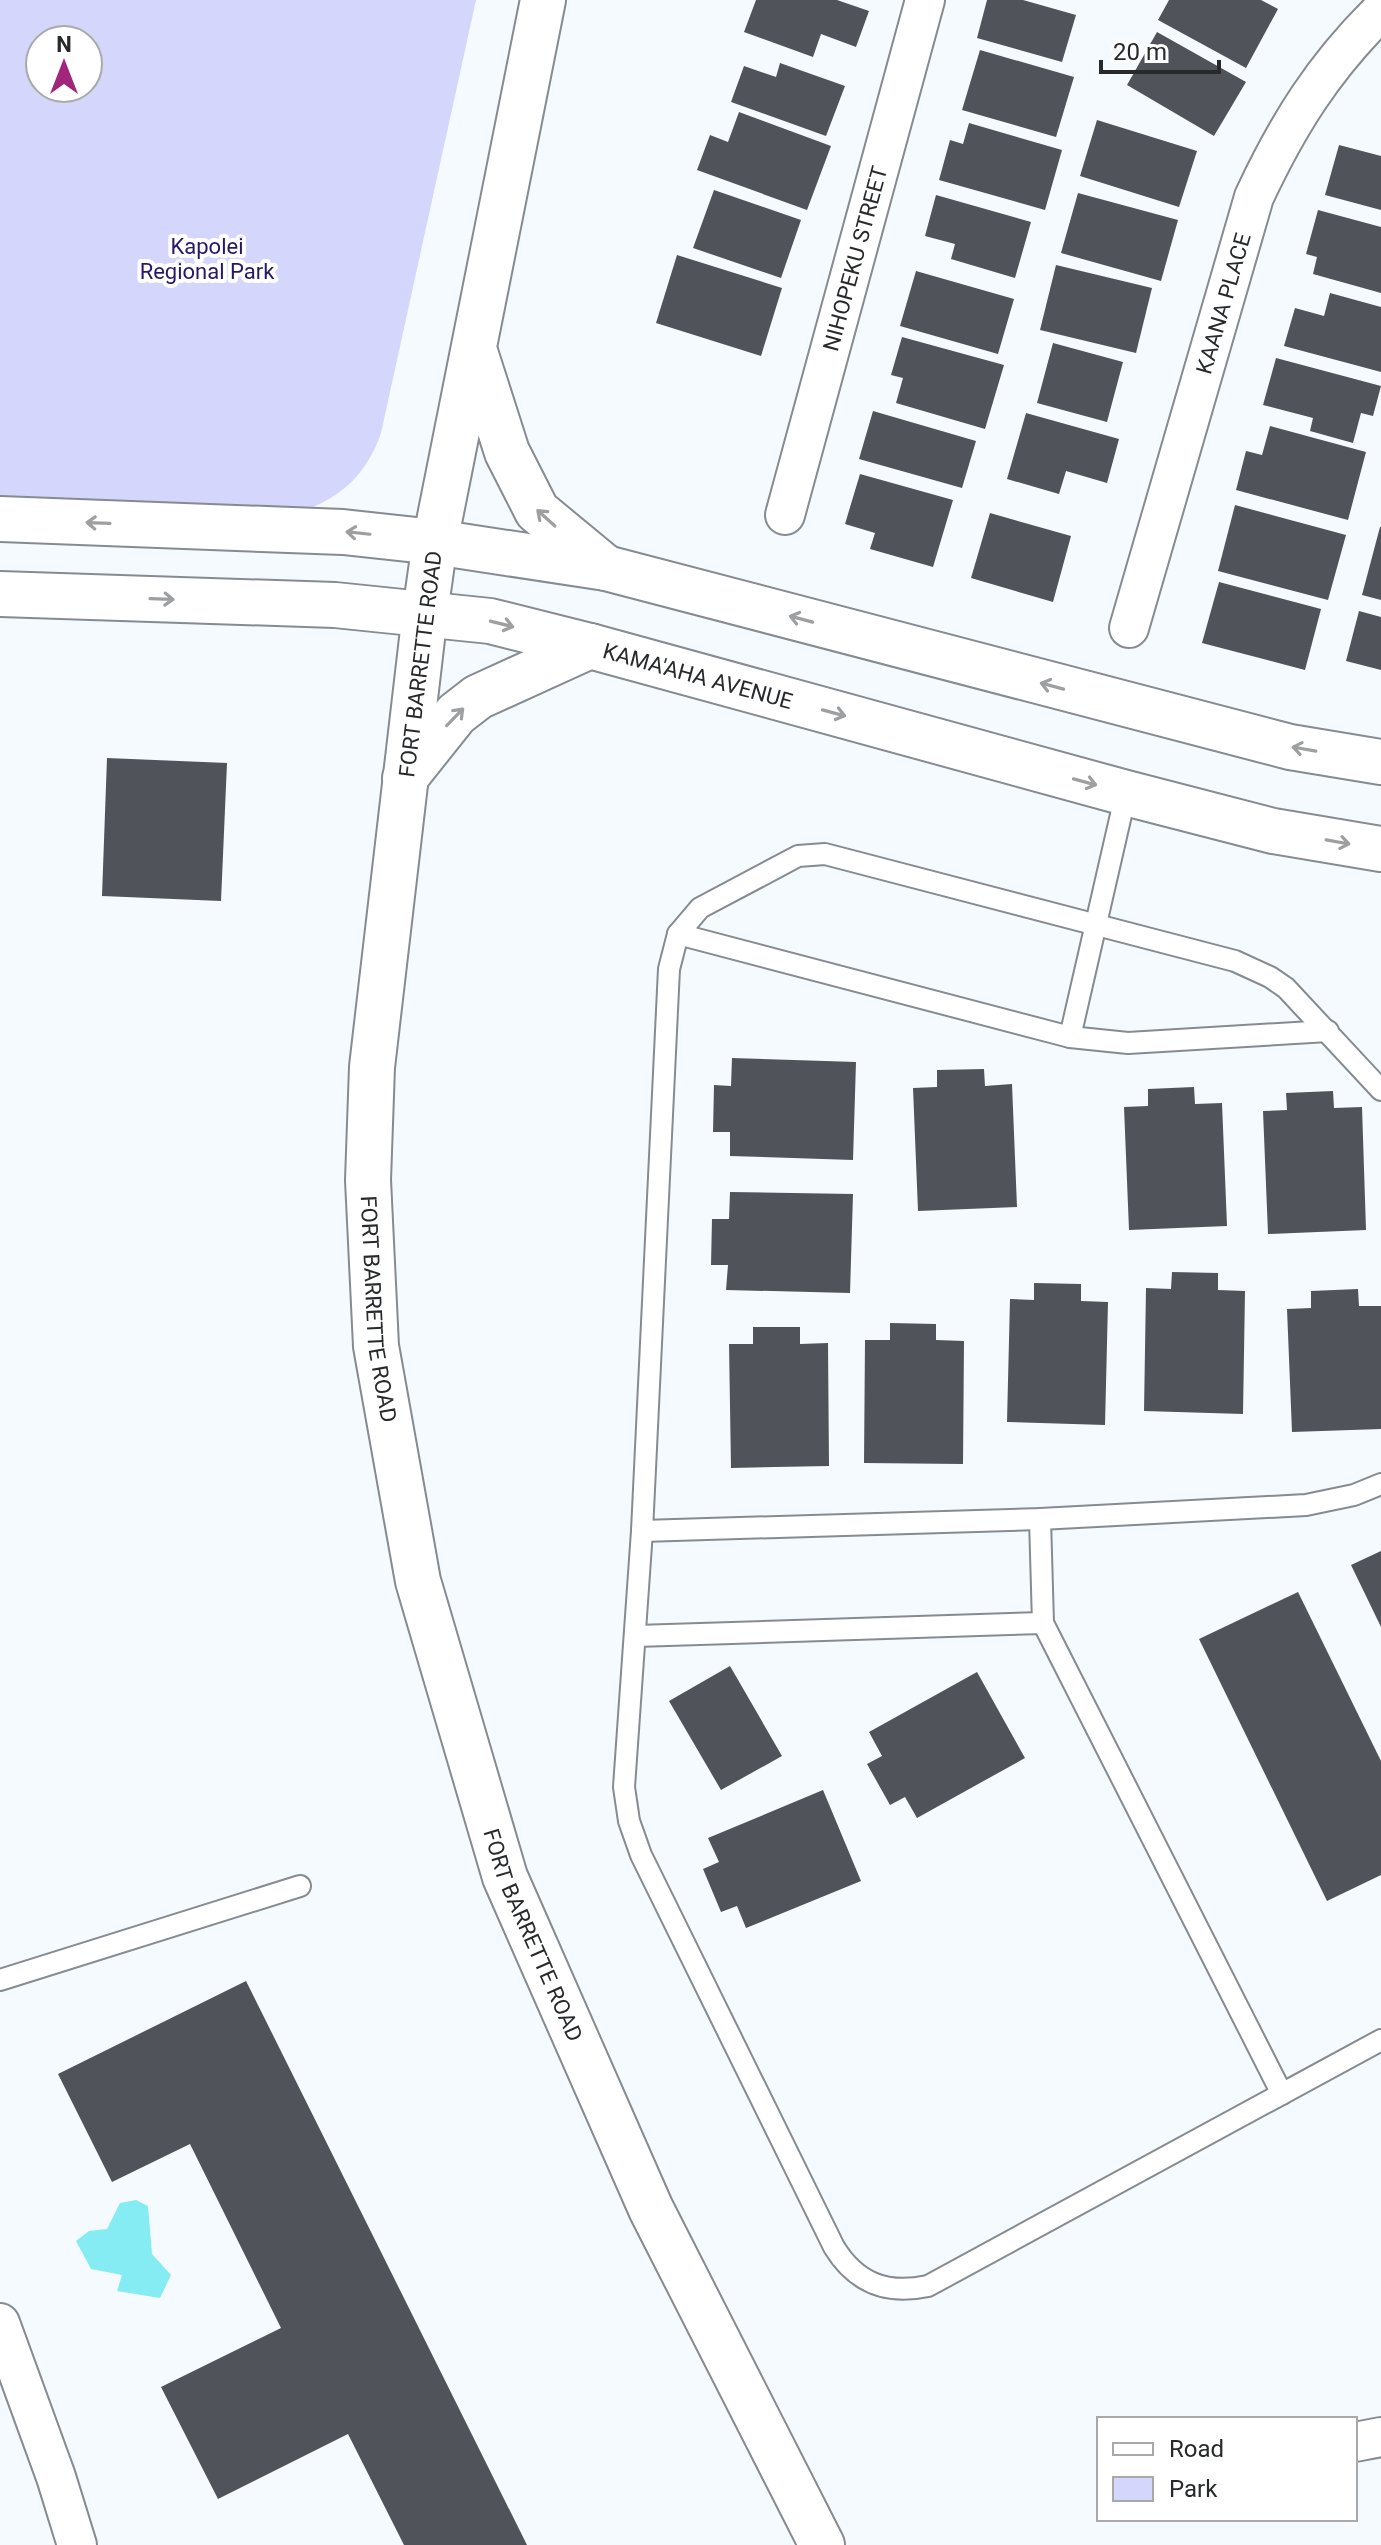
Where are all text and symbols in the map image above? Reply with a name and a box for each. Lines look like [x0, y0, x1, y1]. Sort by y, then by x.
north arrow [24, 24, 104, 104]
scale bar [1101, 24, 1219, 74]
text: N [56, 32, 72, 57]
text: 20 m [1113, 38, 1167, 66]
street label: NIHOPEKU STREET [818, 163, 892, 354]
street label: KAANA PLACE [1191, 230, 1256, 377]
park label: Kapolei Regional Park [140, 234, 275, 284]
one-way arrow [537, 509, 557, 527]
one-way arrow [85, 515, 112, 530]
one-way arrow [345, 526, 372, 541]
street label: FORT BARRETTE ROAD [394, 550, 447, 779]
one-way arrow [148, 592, 175, 607]
one-way arrow [788, 611, 814, 626]
one-way arrow [489, 618, 514, 633]
street label: KAMA'AHA AVENUE [600, 638, 795, 714]
one-way arrow [1040, 677, 1065, 692]
one-way arrow [821, 706, 847, 721]
one-way arrow [445, 707, 464, 727]
one-way arrow [1292, 741, 1317, 756]
one-way arrow [1072, 775, 1098, 790]
one-way arrow [1325, 836, 1350, 851]
street label: FORT BARRETTE ROAD [356, 1195, 401, 1424]
street label: FORT BARRETTE ROAD [478, 1826, 588, 2045]
legend [1097, 2417, 1357, 2521]
text: Road [1169, 2435, 1224, 2463]
text: Park [1169, 2475, 1218, 2503]

